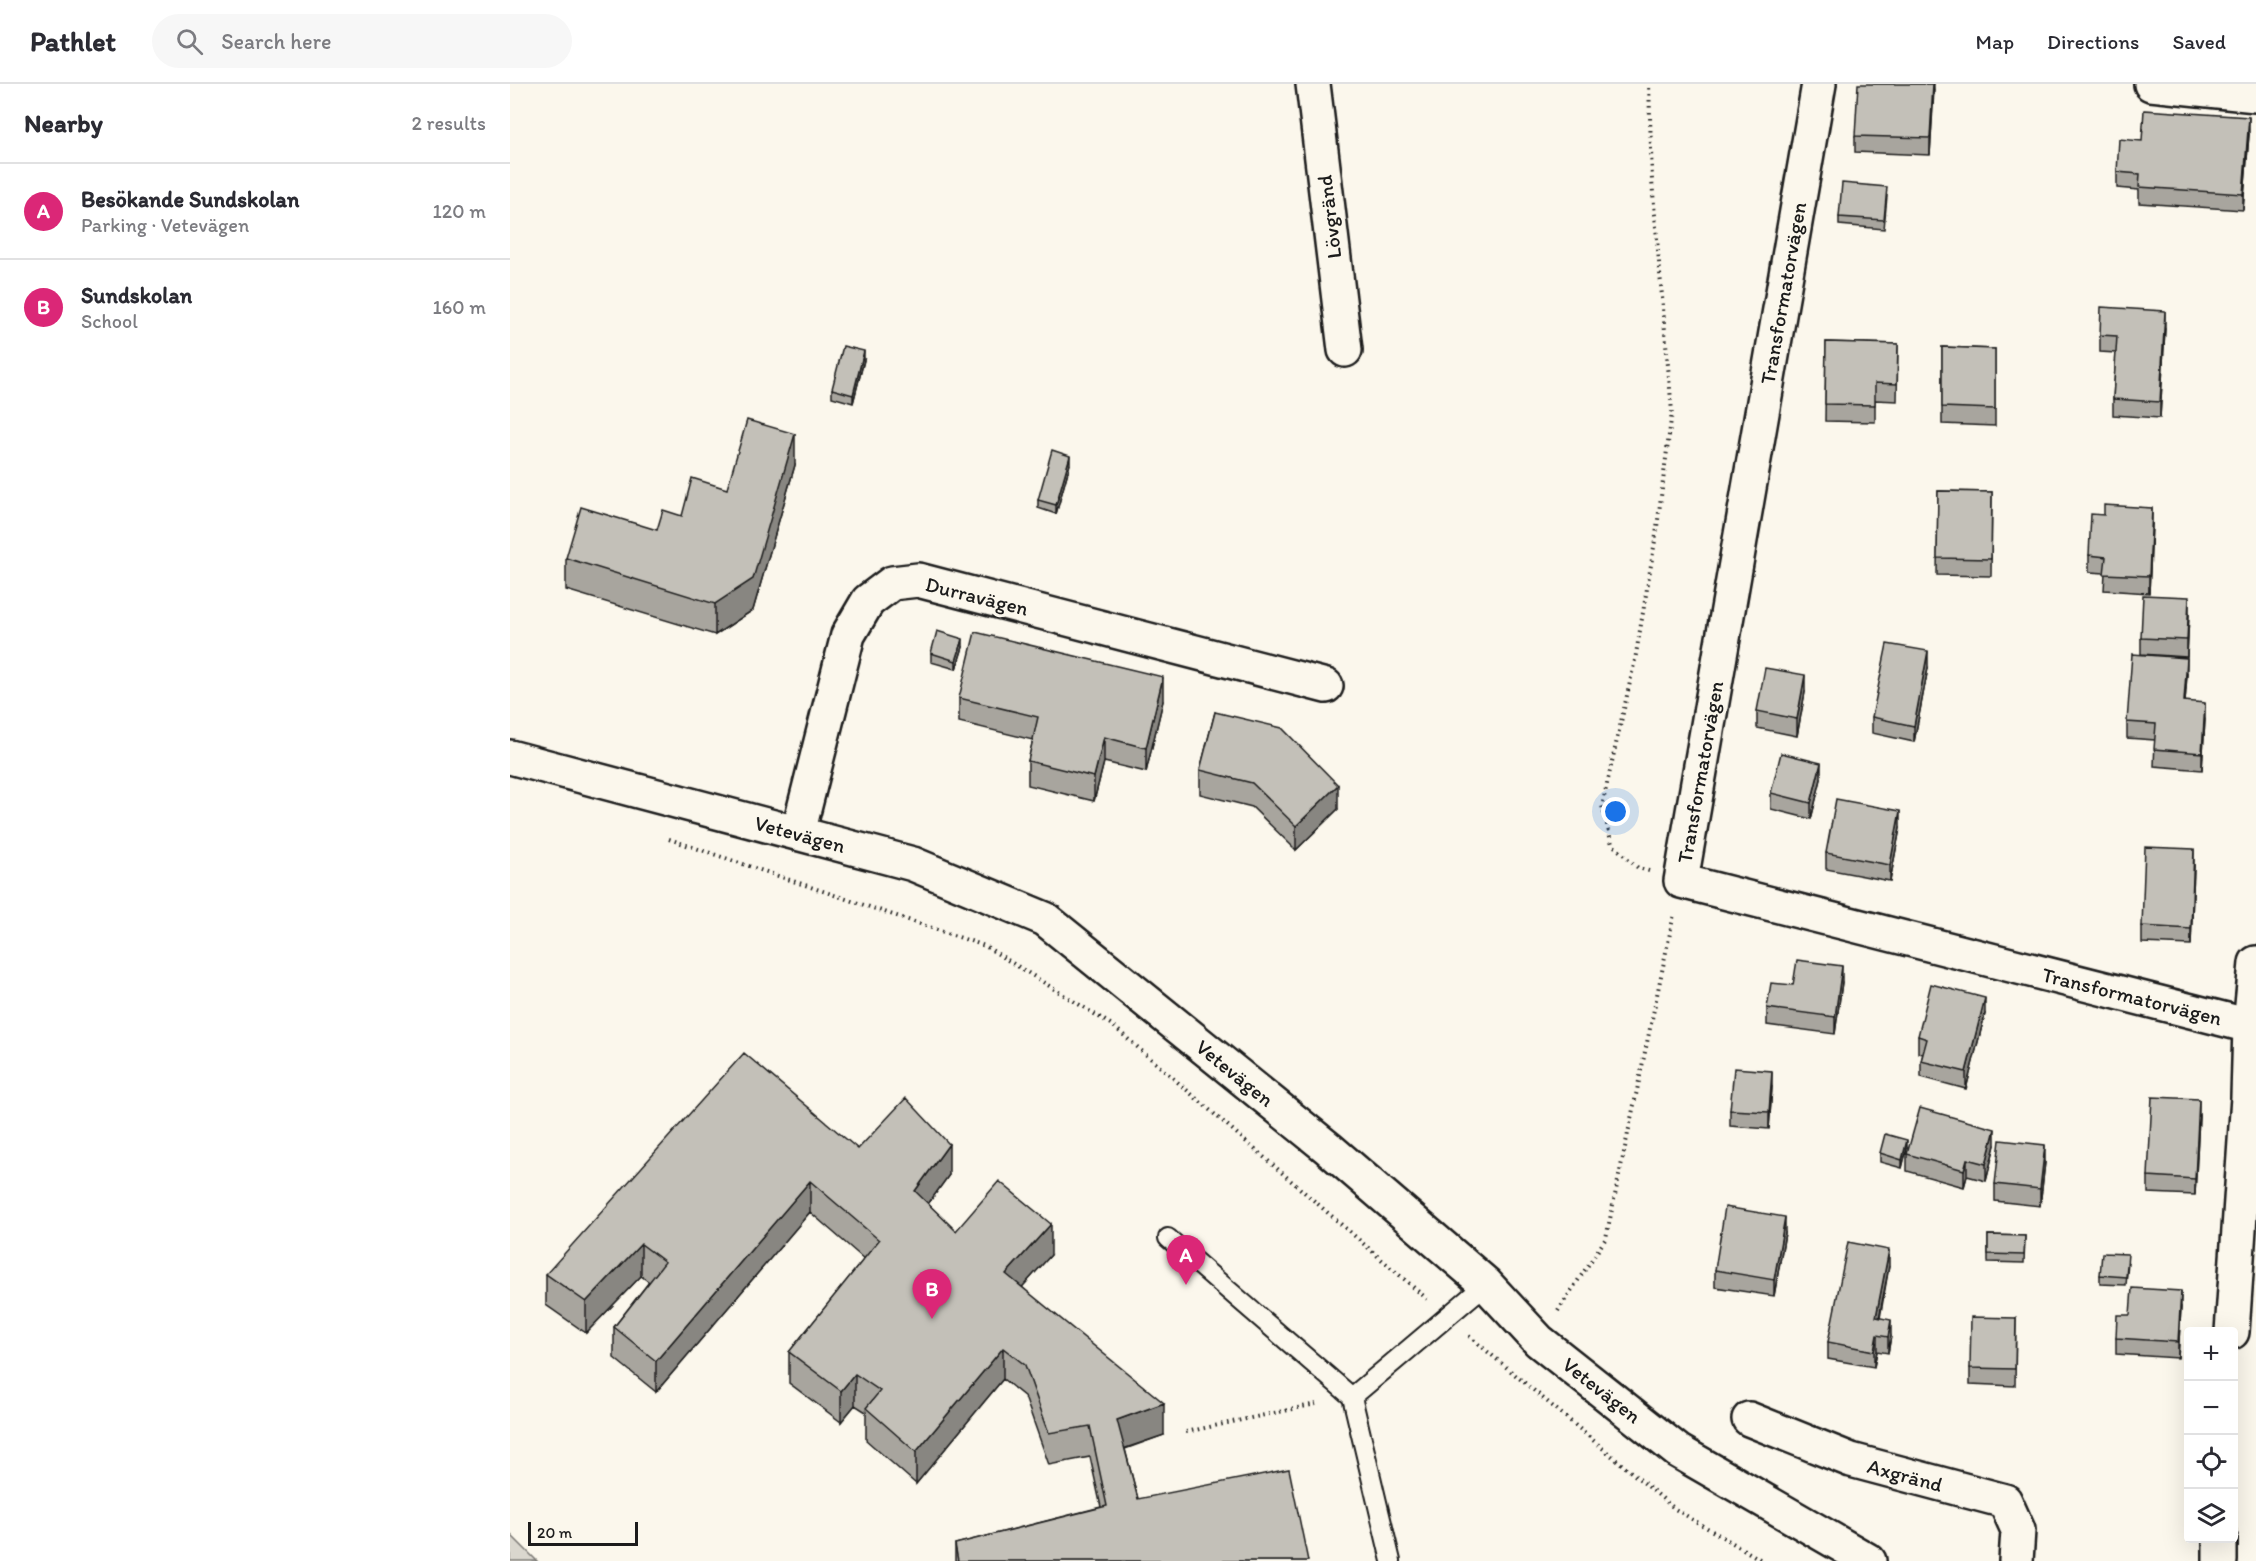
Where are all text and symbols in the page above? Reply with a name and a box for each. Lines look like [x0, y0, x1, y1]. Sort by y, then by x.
search box [152, 14, 572, 68]
text: Pathlet [30, 24, 116, 58]
icon: search [173, 25, 206, 58]
text: Search here [221, 28, 331, 55]
text: Map [1976, 29, 2014, 54]
text: Directions [2047, 29, 2139, 54]
text: Saved [2172, 29, 2226, 54]
text: Nearby [24, 107, 103, 139]
text: 2 results [412, 111, 486, 135]
street label: Lövgränd [1311, 174, 1347, 260]
text: Besökande Sundskolan [81, 186, 299, 213]
text: A [37, 199, 50, 223]
text: 120 m [433, 199, 486, 223]
street label: Transformatorvägen [1755, 200, 1811, 386]
text: Parking · Vetevägen [81, 213, 249, 237]
text: Sundskolan [81, 282, 192, 309]
text: B [37, 295, 50, 319]
text: 160 m [433, 295, 486, 319]
text: School [81, 309, 138, 333]
street label: Durravägen [923, 571, 1031, 621]
street label: Transformatorvägen [1672, 679, 1728, 865]
your location [1601, 797, 1630, 826]
street label: Vetevägen [752, 810, 848, 858]
street label: Transformatorvägen [2039, 962, 2225, 1030]
street label: Vetevägen [1191, 1034, 1279, 1112]
pin: A [1166, 1236, 1206, 1285]
pin: B [912, 1270, 952, 1319]
map controls [2184, 1327, 2238, 1543]
button: + [2184, 1327, 2238, 1381]
street label: Vetevägen [1558, 1352, 1646, 1429]
button: − [2184, 1381, 2238, 1435]
button: locate [2184, 1435, 2238, 1489]
street label: Axgränd [1865, 1453, 1945, 1497]
button: layers [2184, 1489, 2238, 1543]
scale bar [528, 1519, 638, 1546]
text: 20 m [537, 1523, 572, 1542]

